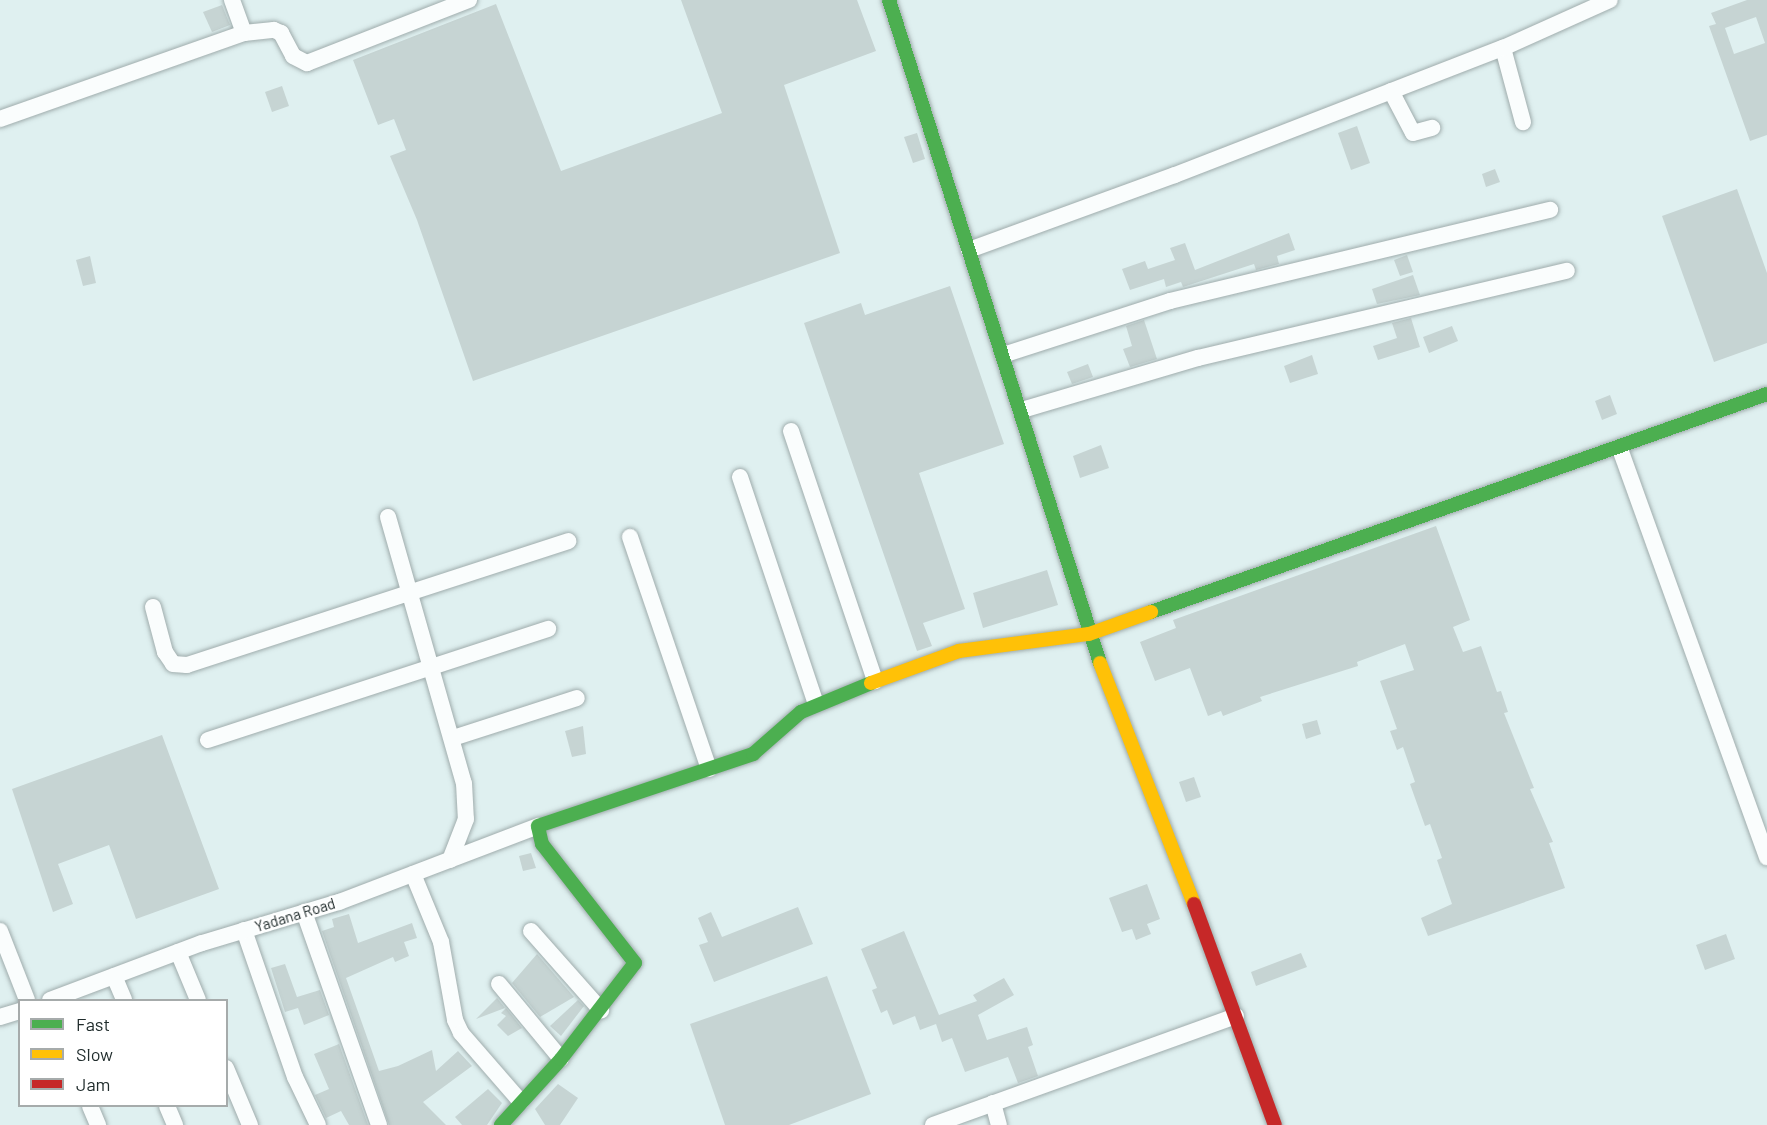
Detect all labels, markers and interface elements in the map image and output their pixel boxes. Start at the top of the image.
street label: Yadana Road [253,894,337,936]
legend [18,999,228,1107]
text: Fast [76,1013,110,1035]
text: Slow [76,1043,113,1065]
text: Jam [76,1073,110,1095]

